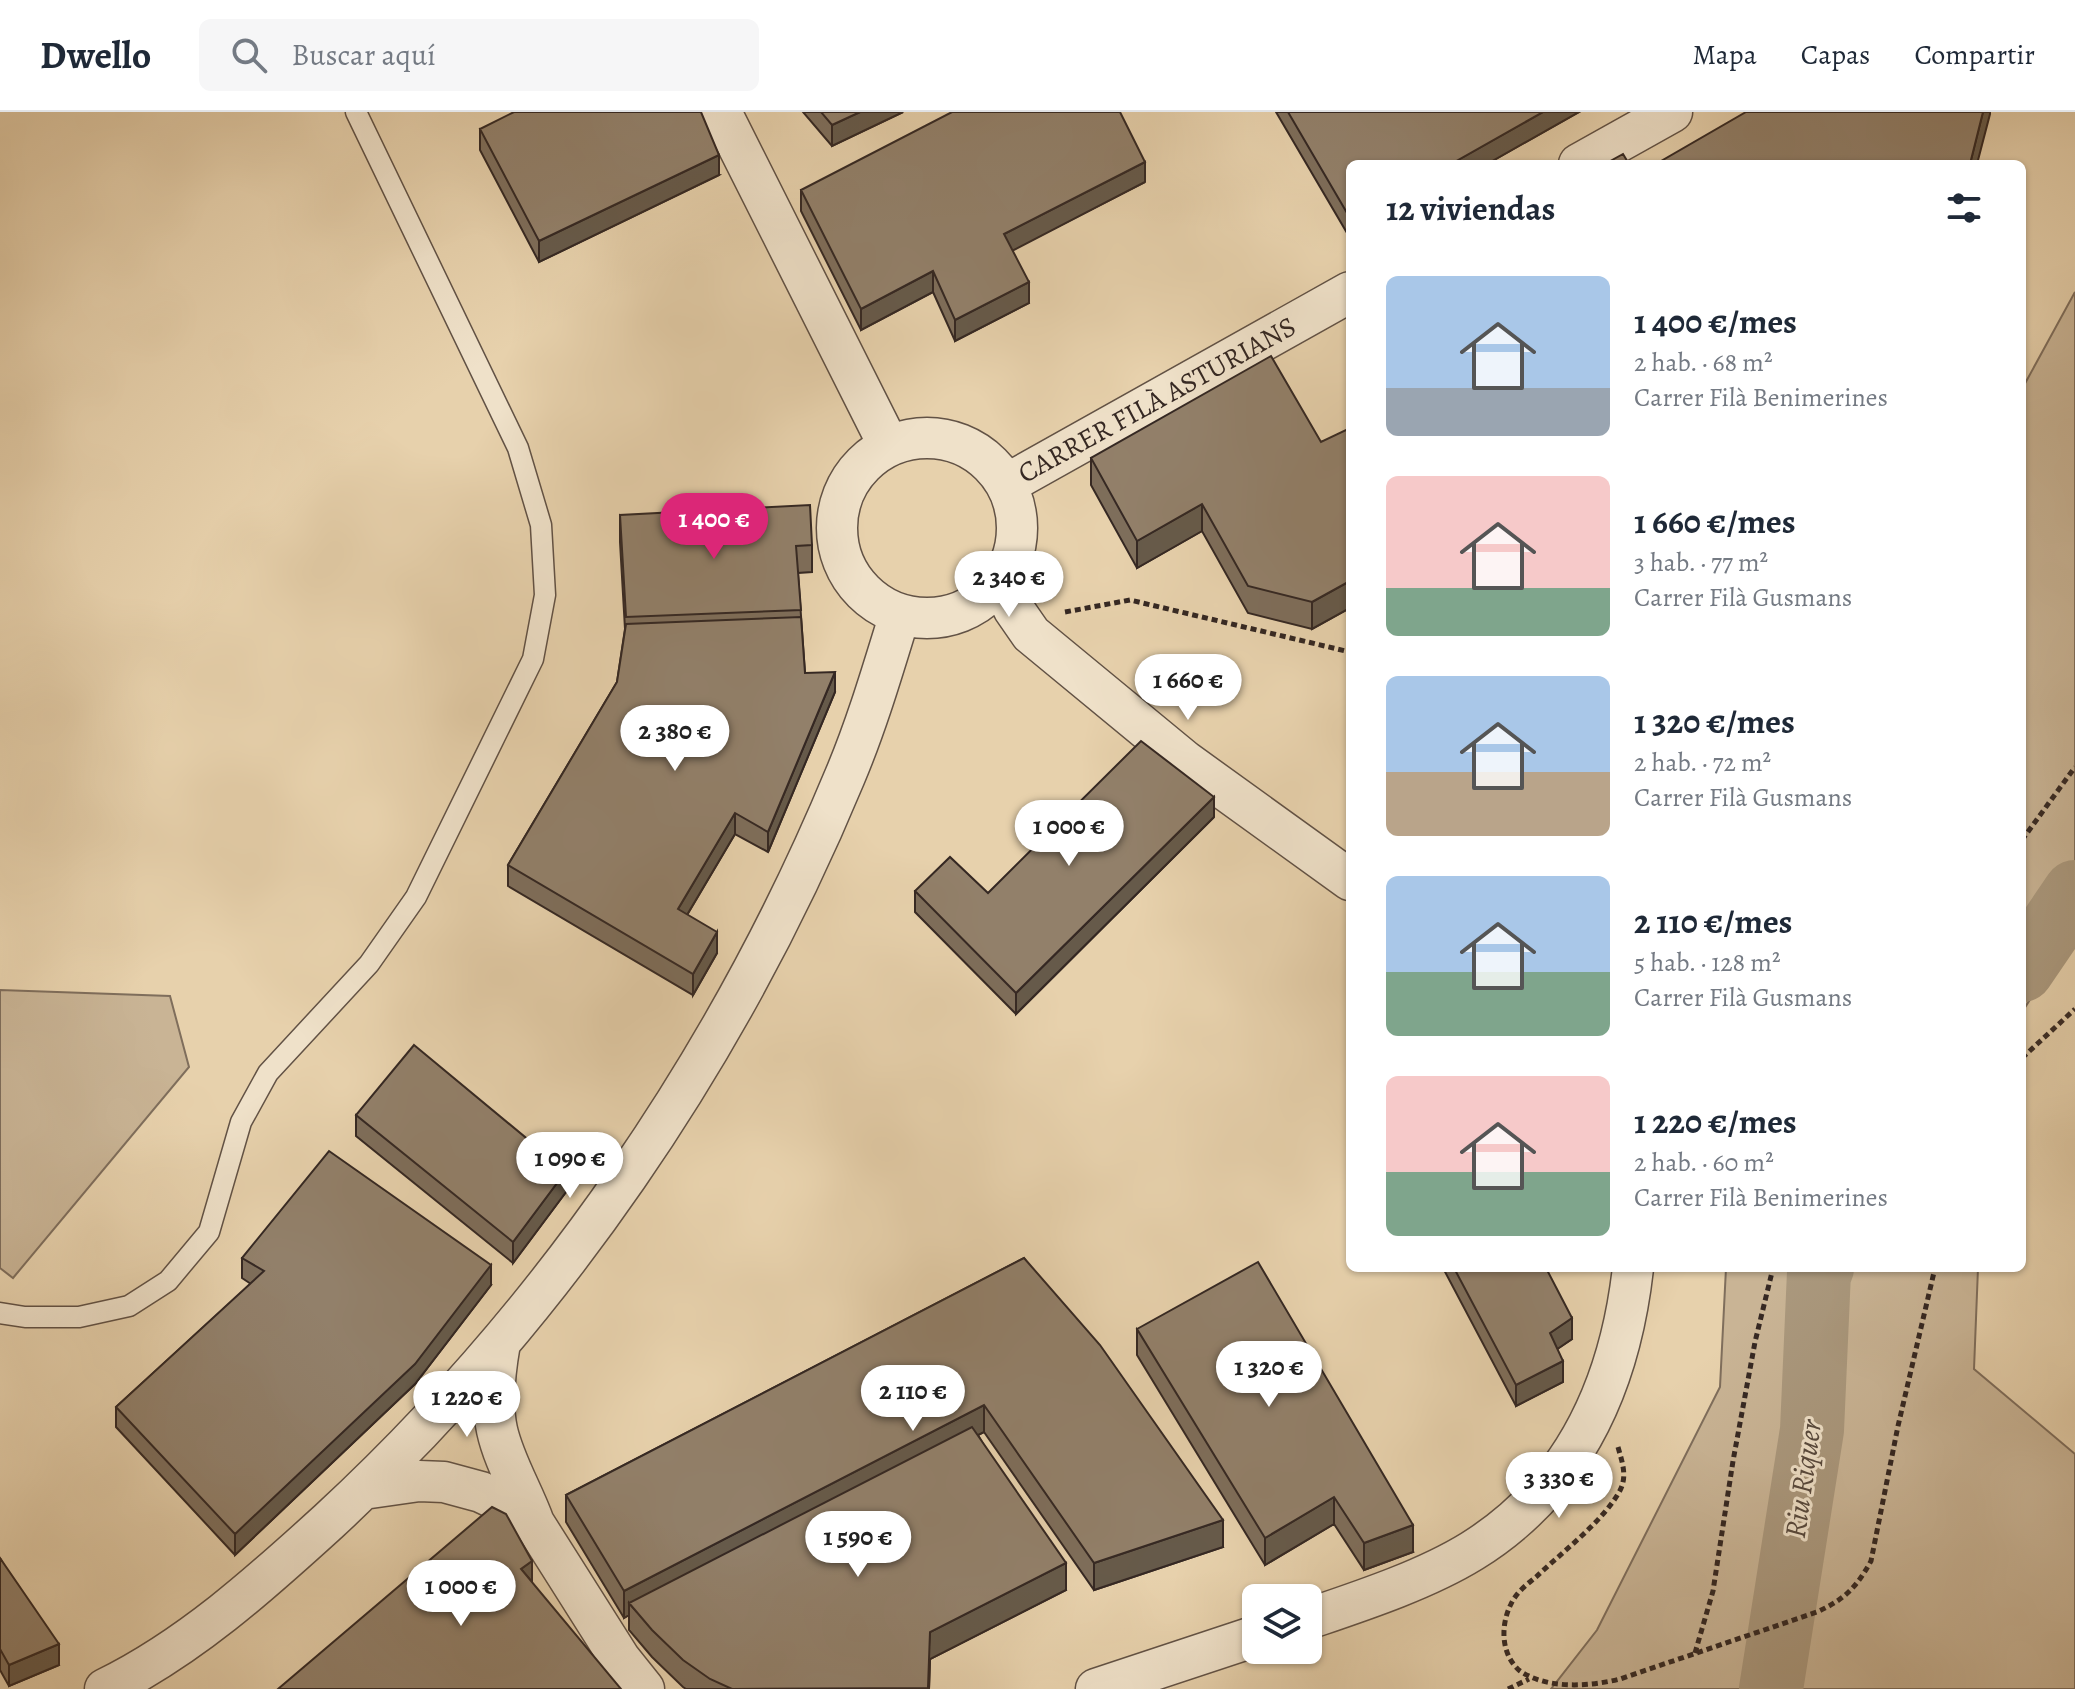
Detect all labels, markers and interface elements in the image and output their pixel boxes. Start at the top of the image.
search box [199,19,759,91]
text: Dwello [40,29,151,81]
icon: search [227,33,271,77]
text: Buscar aquí [291,35,436,75]
text: Mapa [1692,36,1757,74]
text: Capas [1801,36,1870,74]
text: Compartir [1914,36,2035,74]
text: 12 viviendas [1386,185,1555,232]
icon: filters [1942,186,1986,230]
text: 1 400 €/mes [1634,298,1797,345]
street label: CARRER FILÀ ASTURIANS [1011,308,1303,492]
icon: home [1450,308,1546,404]
text: 2 hab. · 68 m² [1634,345,1772,380]
text: Carrer Filà Benimerines [1634,380,1888,415]
pin: 1 400 € [640,493,788,561]
text: 1 660 €/mes [1634,498,1796,545]
text: 1 400 € [678,501,750,536]
icon: home [1450,508,1546,604]
text: 3 hab. · 77 m² [1634,545,1768,580]
pin: 2 340 € [935,551,1083,619]
text: 2 340 € [972,559,1046,594]
text: Carrer Filà Gusmans [1634,580,1852,615]
pin: 1 660 € [1114,654,1262,722]
text: 1 660 € [1153,662,1223,697]
text: 1 320 €/mes [1634,698,1795,745]
pin: 2 380 € [601,705,749,773]
icon: home [1450,708,1546,804]
text: 2 380 € [638,713,712,748]
text: 2 hab. · 72 m² [1634,745,1771,780]
text: Carrer Filà Gusmans [1634,780,1852,815]
pin: 1 000 € [995,800,1143,868]
text: 1 000 € [1033,808,1105,843]
text: 2 110 €/mes [1634,898,1792,945]
icon: home [1450,908,1546,1004]
text: 5 hab. · 128 m² [1634,945,1781,980]
text: Carrer Filà Gusmans [1634,980,1852,1015]
text: 1 220 €/mes [1634,1098,1797,1145]
icon: home [1450,1108,1546,1204]
pin: 1 090 € [496,1132,644,1200]
text: 1 090 € [534,1140,606,1175]
text: 2 hab. · 60 m² [1634,1145,1774,1180]
text: Carrer Filà Benimerines [1634,1180,1888,1215]
pin: 1 320 € [1195,1341,1343,1409]
text: 1 320 € [1234,1349,1304,1384]
pin: 2 110 € [839,1365,987,1433]
pin: 1 220 € [393,1371,541,1439]
text: 2 110 € [879,1373,947,1408]
text: 1 220 € [431,1379,503,1414]
water label: Riu Riquer [1775,1416,1831,1541]
pin: 3 330 € [1485,1452,1633,1520]
text: 3 330 € [1524,1460,1594,1495]
pin: 1 590 € [784,1511,932,1579]
text: 1 590 € [823,1519,893,1554]
pin: 1 000 € [387,1560,535,1628]
text: 1 000 € [425,1568,497,1603]
map controls [1242,1584,1322,1664]
button: layers [1242,1584,1322,1664]

